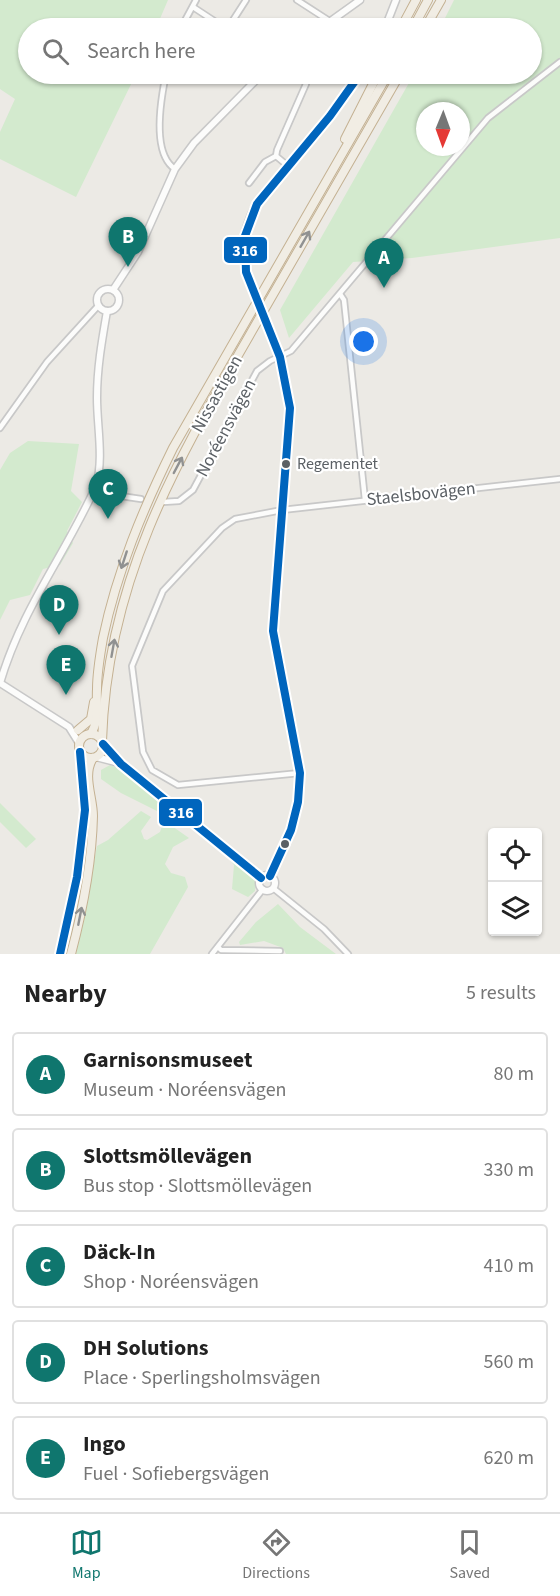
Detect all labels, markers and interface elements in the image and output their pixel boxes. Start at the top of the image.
search box [18,18,542,84]
icon: search [39,35,72,68]
text: Search here [87,35,195,67]
north arrow [416,102,470,156]
pin: B [108,218,148,267]
one-way arrow [299,231,311,248]
line badge: 316 [223,236,268,264]
pin: A [364,238,404,288]
text: 316 [232,240,258,262]
your location [349,327,378,356]
street label: Nissastigen [185,351,249,437]
street label: Noréensvägen [190,375,262,481]
place label: Regementet [297,453,378,475]
one-way arrow [172,457,184,474]
marker: Regementet [280,458,292,470]
pin: C [88,470,128,519]
street label: Staelsbovägen [365,476,477,512]
one-way arrow [118,550,129,569]
pin: D [40,586,78,635]
one-way arrow [108,638,119,658]
pin: E [46,646,86,695]
line badge: 316 [158,798,203,827]
text: 316 [168,802,194,824]
map controls [488,828,542,936]
button: locate [488,828,542,882]
unlabelled marker [279,838,291,850]
button: layers [488,882,542,936]
one-way arrow [75,907,86,926]
text: Nearby [24,975,107,1012]
text: 5 results [466,979,536,1007]
text: Garnisonsmuseet [83,1044,252,1076]
text: A [40,1060,51,1088]
text: 80 m [494,1060,534,1088]
text: Museum · Noréensvägen [83,1076,287,1104]
text: Slottsmöllevägen [83,1140,252,1172]
text: B [39,1156,52,1184]
text: 330 m [484,1156,534,1184]
text: Bus stop · Slottsmöllevägen [83,1172,312,1200]
text: Däck-In [83,1236,156,1268]
text: C [40,1252,51,1280]
text: 410 m [484,1252,534,1280]
text: Shop · Noréensvägen [83,1268,259,1296]
text: DH Solutions [83,1332,208,1364]
text: D [39,1348,52,1376]
text: 560 m [484,1348,534,1376]
text: Place · Sperlingsholmsvägen [83,1364,321,1392]
text: Ingo [83,1428,126,1460]
text: E [40,1444,51,1472]
text: 620 m [484,1444,534,1472]
text: Fuel · Sofiebergsvägen [83,1460,269,1488]
tab: Map [70,1526,103,1584]
tab: Directions [242,1526,310,1584]
tab: Saved [449,1526,490,1584]

